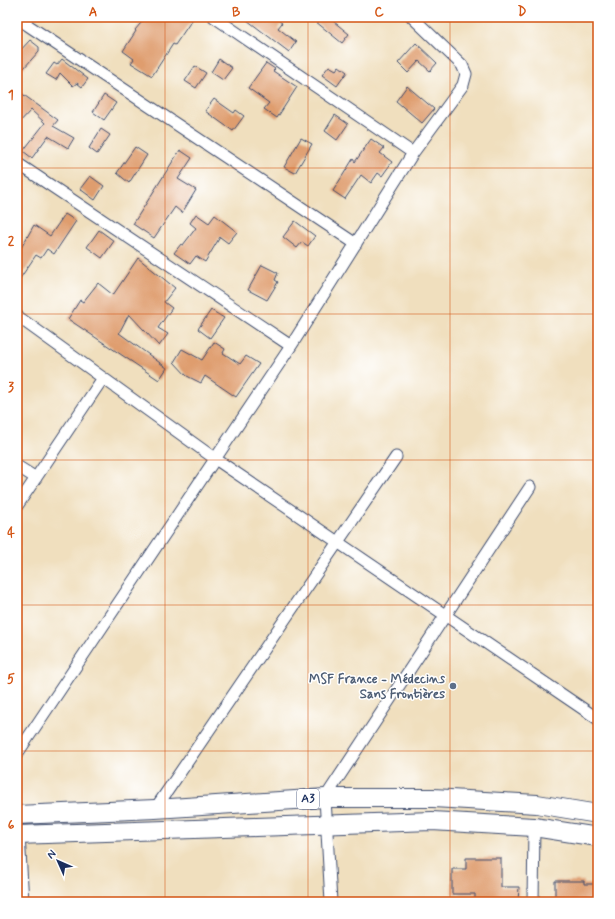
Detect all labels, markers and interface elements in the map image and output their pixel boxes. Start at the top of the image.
text: A [89,4,97,21]
text: B [232,4,241,21]
text: C [374,4,384,21]
text: D [518,4,527,21]
text: 1 [8,87,14,104]
text: 2 [8,233,15,250]
text: 3 [8,379,14,396]
text: 4 [7,525,15,542]
text: 5 [7,671,15,688]
place label: MSF France - Médecins Sans Frontières [309,671,445,703]
marker: MSF France - Médecins Sans Frontières [448,681,458,691]
road number: A3 [297,789,319,809]
text: 6 [8,817,15,834]
north arrow [38,841,78,881]
text: N [44,847,59,862]

